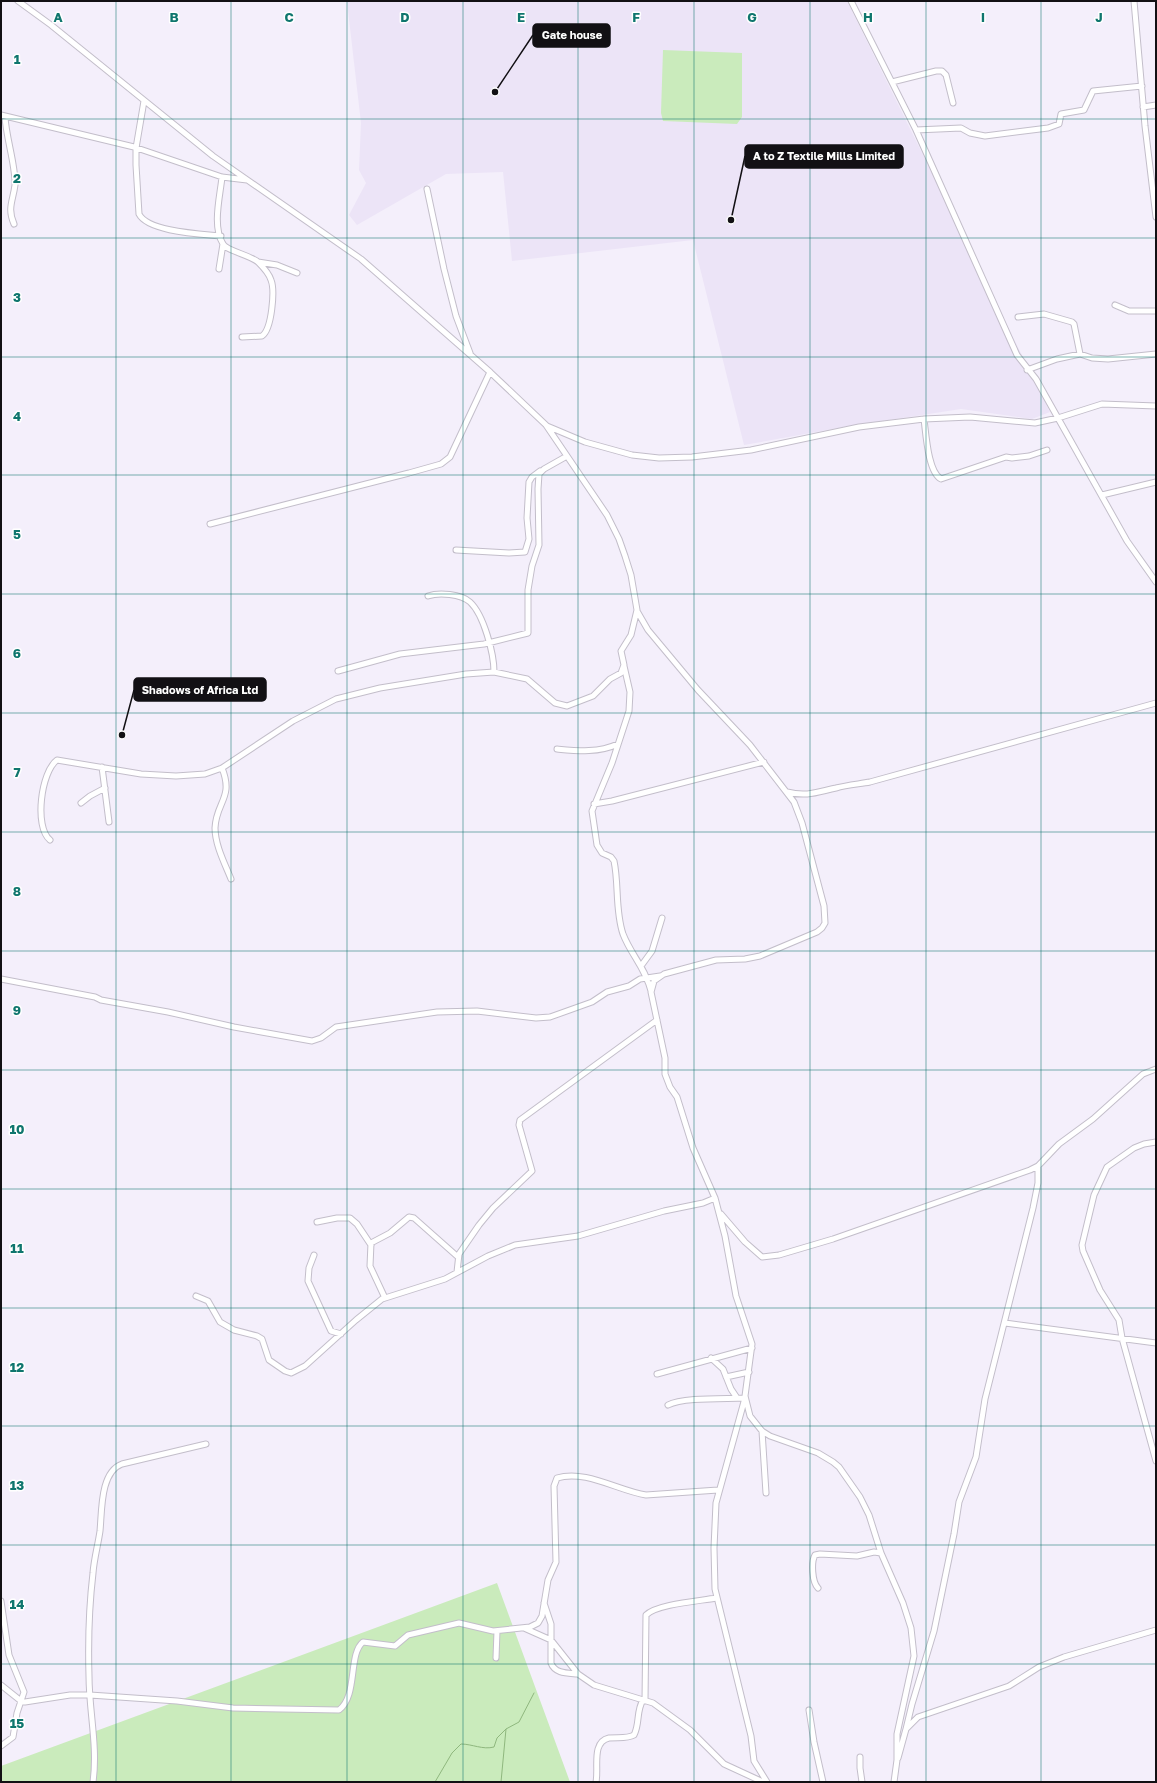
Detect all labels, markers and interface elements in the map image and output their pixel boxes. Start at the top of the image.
text: A [53,9,63,25]
text: B [169,9,179,25]
text: C [284,9,294,25]
text: D [400,9,410,25]
text: E [517,9,525,25]
text: F [632,9,640,25]
text: G [747,9,757,25]
text: H [863,9,873,25]
text: I [981,9,985,25]
text: J [1095,9,1103,25]
callout: Gate house [533,24,610,47]
text: Gate house [542,28,603,41]
text: 1 [14,51,21,67]
callout: A to Z Textile Mills Limited [745,145,903,168]
text: A to Z Textile Mills Limited [753,149,895,162]
text: 2 [13,170,21,186]
text: 3 [13,289,21,305]
text: 4 [13,408,21,424]
text: 5 [13,526,21,542]
text: 6 [13,645,21,661]
callout: Shadows of Africa Ltd [134,678,266,701]
text: Shadows of Africa Ltd [142,683,258,696]
text: 7 [13,764,21,780]
text: 8 [13,883,21,899]
text: 9 [13,1002,21,1018]
text: 10 [9,1121,25,1137]
text: 11 [10,1240,24,1256]
text: 12 [10,1359,24,1375]
text: 13 [10,1477,24,1493]
text: 14 [10,1596,24,1612]
text: 15 [10,1715,24,1731]

